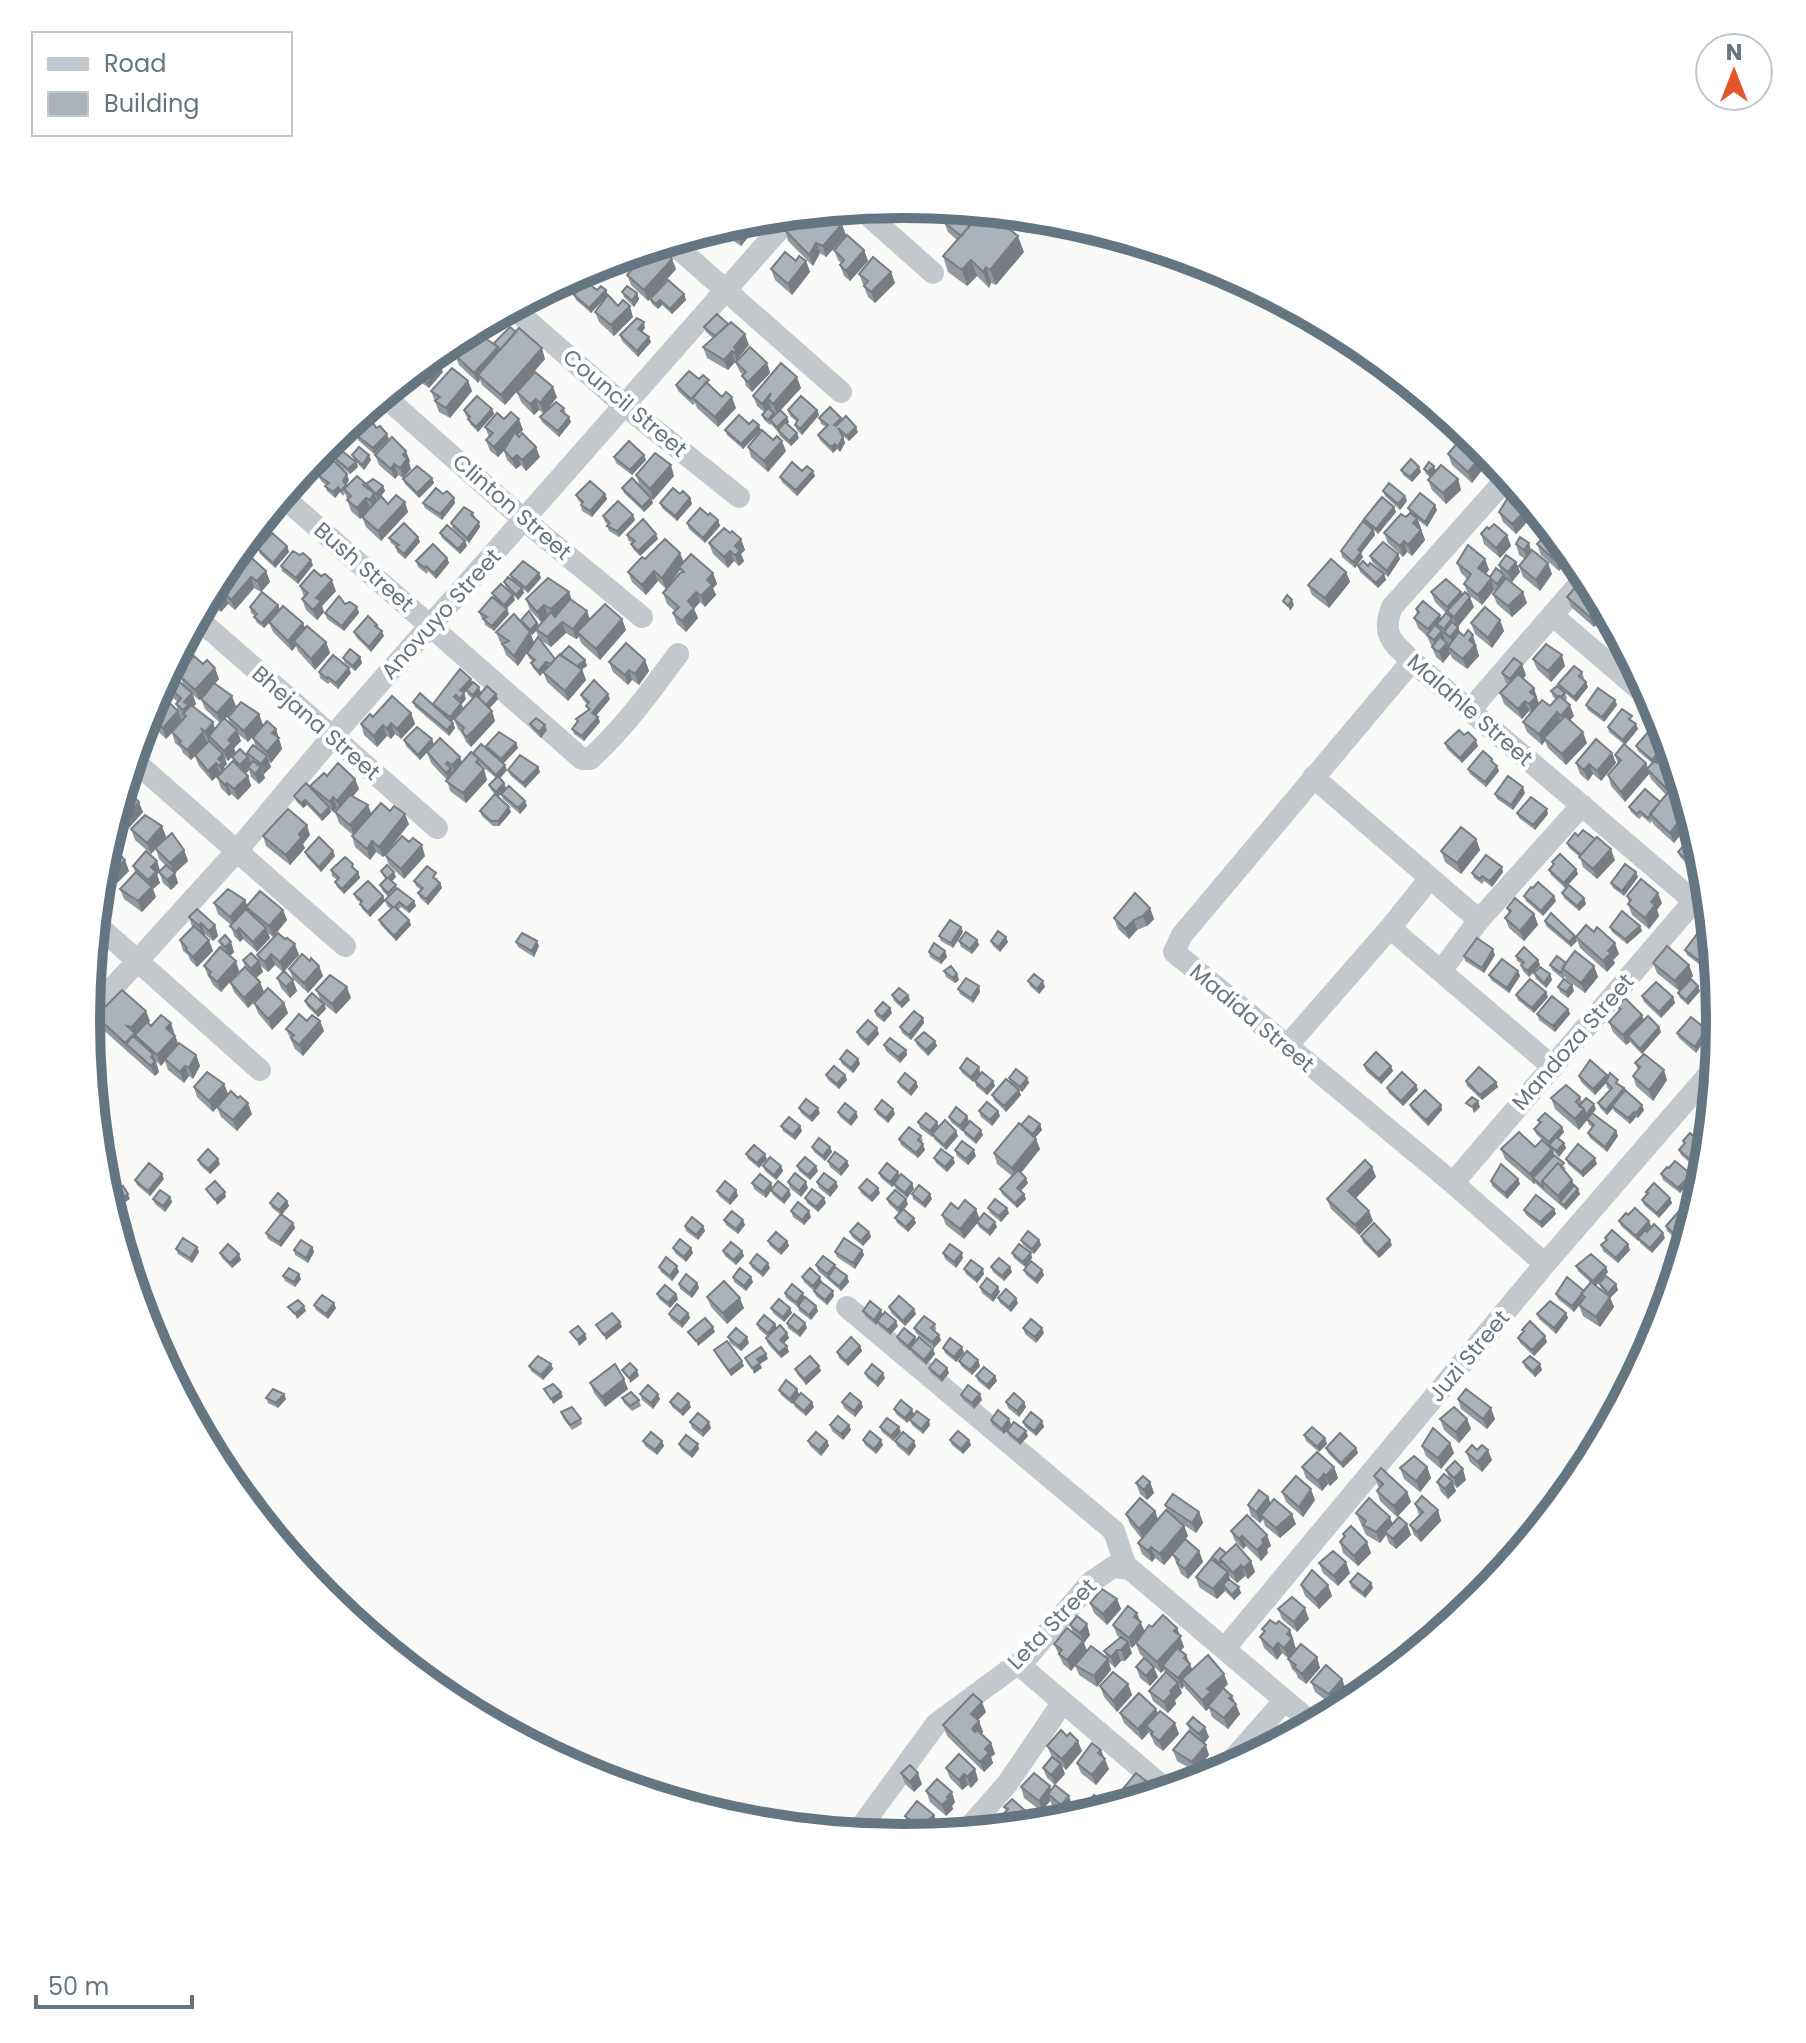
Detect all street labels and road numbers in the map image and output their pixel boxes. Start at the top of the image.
street label: Council Street [556,342,694,464]
street label: Clinton Street [446,447,578,567]
street label: Bush Street [307,515,421,619]
street label: Anovuyo Street [374,542,508,686]
street label: Malahle Street [1400,647,1540,773]
street label: Bhejana Street [245,659,387,787]
street label: Madida Street [1183,957,1321,1079]
street label: Mandoza Street [1505,967,1641,1117]
street label: Juzi Street [1421,1303,1517,1409]
street label: Leta Street [1000,1571,1104,1677]

